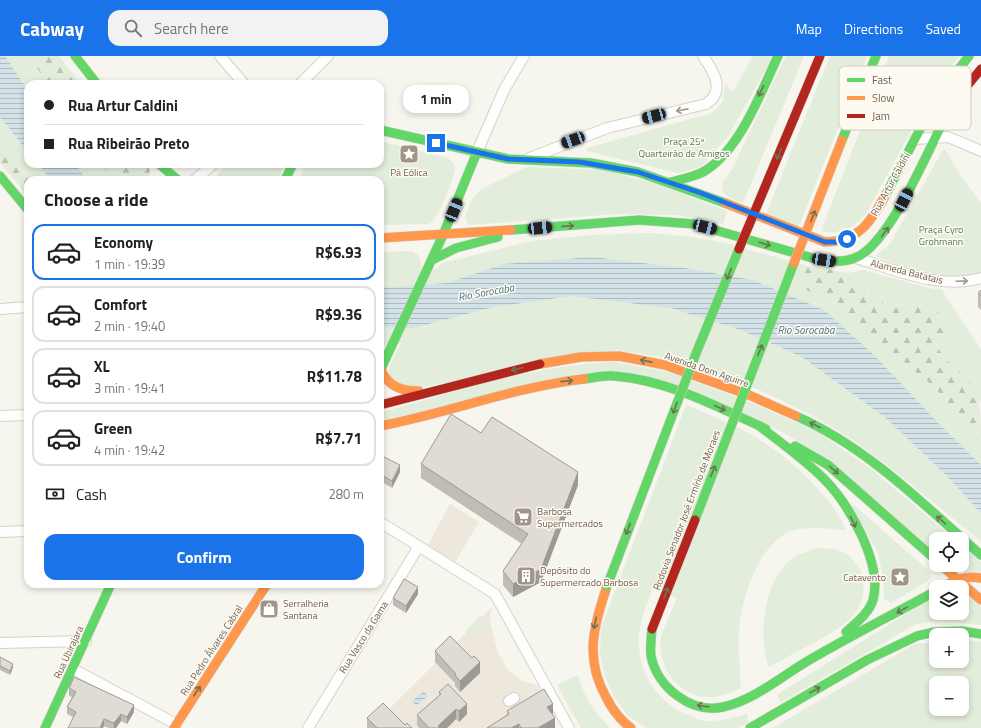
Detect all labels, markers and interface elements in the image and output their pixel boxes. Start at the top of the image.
search box [108,10,388,46]
text: Cabway [20,14,84,43]
icon: search [122,17,144,39]
text: Search here [154,17,229,40]
text: Map [796,18,822,39]
text: Directions [844,18,903,39]
text: Saved [925,18,961,39]
legend [839,66,971,130]
text: Fast [872,72,892,88]
callout: 1 min [403,85,469,113]
one-way arrow [757,85,764,97]
text: 1 min [420,89,452,109]
text: Slow [872,90,895,106]
text: Rua Artur Caldini [68,94,178,117]
one-way arrow [676,106,689,114]
car [641,107,667,125]
text: Jam [872,108,890,124]
car [560,130,586,150]
text: Rua Ribeirão Preto [68,132,189,155]
route end [427,134,445,152]
park label: Praça 25º Quarteirão de Amigos [638,134,730,161]
place icon: Pá Eólica [398,143,420,165]
one-way arrow [775,148,783,160]
street label: Rua Artur Caldini [867,150,914,219]
place label: Pá Eólica [390,165,428,180]
text: Choose a ride [44,186,148,213]
car [893,187,915,213]
car [444,197,464,223]
one-way arrow [809,211,817,223]
car [692,218,718,236]
car [527,221,553,235]
one-way arrow [561,222,574,229]
park label: Praça Cyro Grohmann [919,222,963,249]
one-way arrow [880,226,889,237]
route start [838,230,856,248]
text: Economy [94,231,153,254]
icon: car [46,234,82,270]
text: R$6.93 [315,241,362,264]
one-way arrow [758,241,771,248]
car [811,252,837,268]
text: 1 min · 19:39 [94,254,165,274]
street label: Alameda Batatais [869,255,945,288]
one-way arrow [725,268,732,280]
one-way arrow [955,278,968,285]
water label: Rio Sorocaba [457,279,516,305]
text: Comfort [94,293,147,316]
icon: car [46,296,82,332]
text: R$9.36 [315,303,362,326]
text: 2 min · 19:40 [94,316,165,336]
water label: Rio Sorocaba [778,322,835,338]
one-way arrow [757,345,765,357]
street label: Avenida Dom Aguirre [663,348,751,391]
text: XL [94,355,110,378]
one-way arrow [640,356,653,364]
icon: car [46,358,82,394]
text: R$11.78 [307,365,362,388]
one-way arrow [511,366,524,373]
one-way arrow [560,377,573,385]
text: 3 min · 19:41 [94,378,165,398]
one-way arrow [671,401,679,413]
one-way arrow [714,404,726,412]
text: Green [94,417,132,440]
icon: car [46,420,82,456]
one-way arrow [810,421,822,428]
text: R$7.71 [315,427,362,450]
street label: Rodovia Senador José Ermírio de Moraes [649,428,724,592]
text: 4 min · 19:42 [94,440,165,460]
one-way arrow [710,466,717,478]
one-way arrow [828,466,839,475]
icon: cash [44,483,66,505]
text: Cash [76,483,107,506]
text: 280 m [328,484,364,504]
place label: Barbosa Supermercados [537,504,603,531]
supermarket icon: Barbosa Supermercados [512,506,534,528]
one-way arrow [850,515,857,527]
one-way arrow [936,515,947,524]
one-way arrow [624,523,632,535]
map controls [929,532,969,716]
button: locate [929,532,969,572]
button: Confirm [44,534,364,580]
place label: Depósito do Supermercado Barbosa [540,563,638,590]
building icon: Depósito do Supermercado Barbosa [515,565,537,587]
place icon: Catavento [889,566,911,588]
place label: Catavento [843,570,886,585]
button: layers [929,580,969,620]
one-way arrow [662,587,670,599]
place label: Serralheria Santana [283,596,329,623]
shop icon: Serralheria Santana [258,598,280,620]
street label: Rua Vasco da Gama [335,598,392,676]
street label: Rua Pedro Álvares Cabral [176,602,246,699]
one-way arrow [896,606,908,614]
one-way arrow [591,616,599,629]
street label: Rua Ubirajara [50,623,87,681]
button: + [929,628,969,668]
button: − [929,676,969,716]
one-way arrow [193,686,201,697]
one-way arrow [809,686,821,694]
one-way arrow [697,702,710,710]

